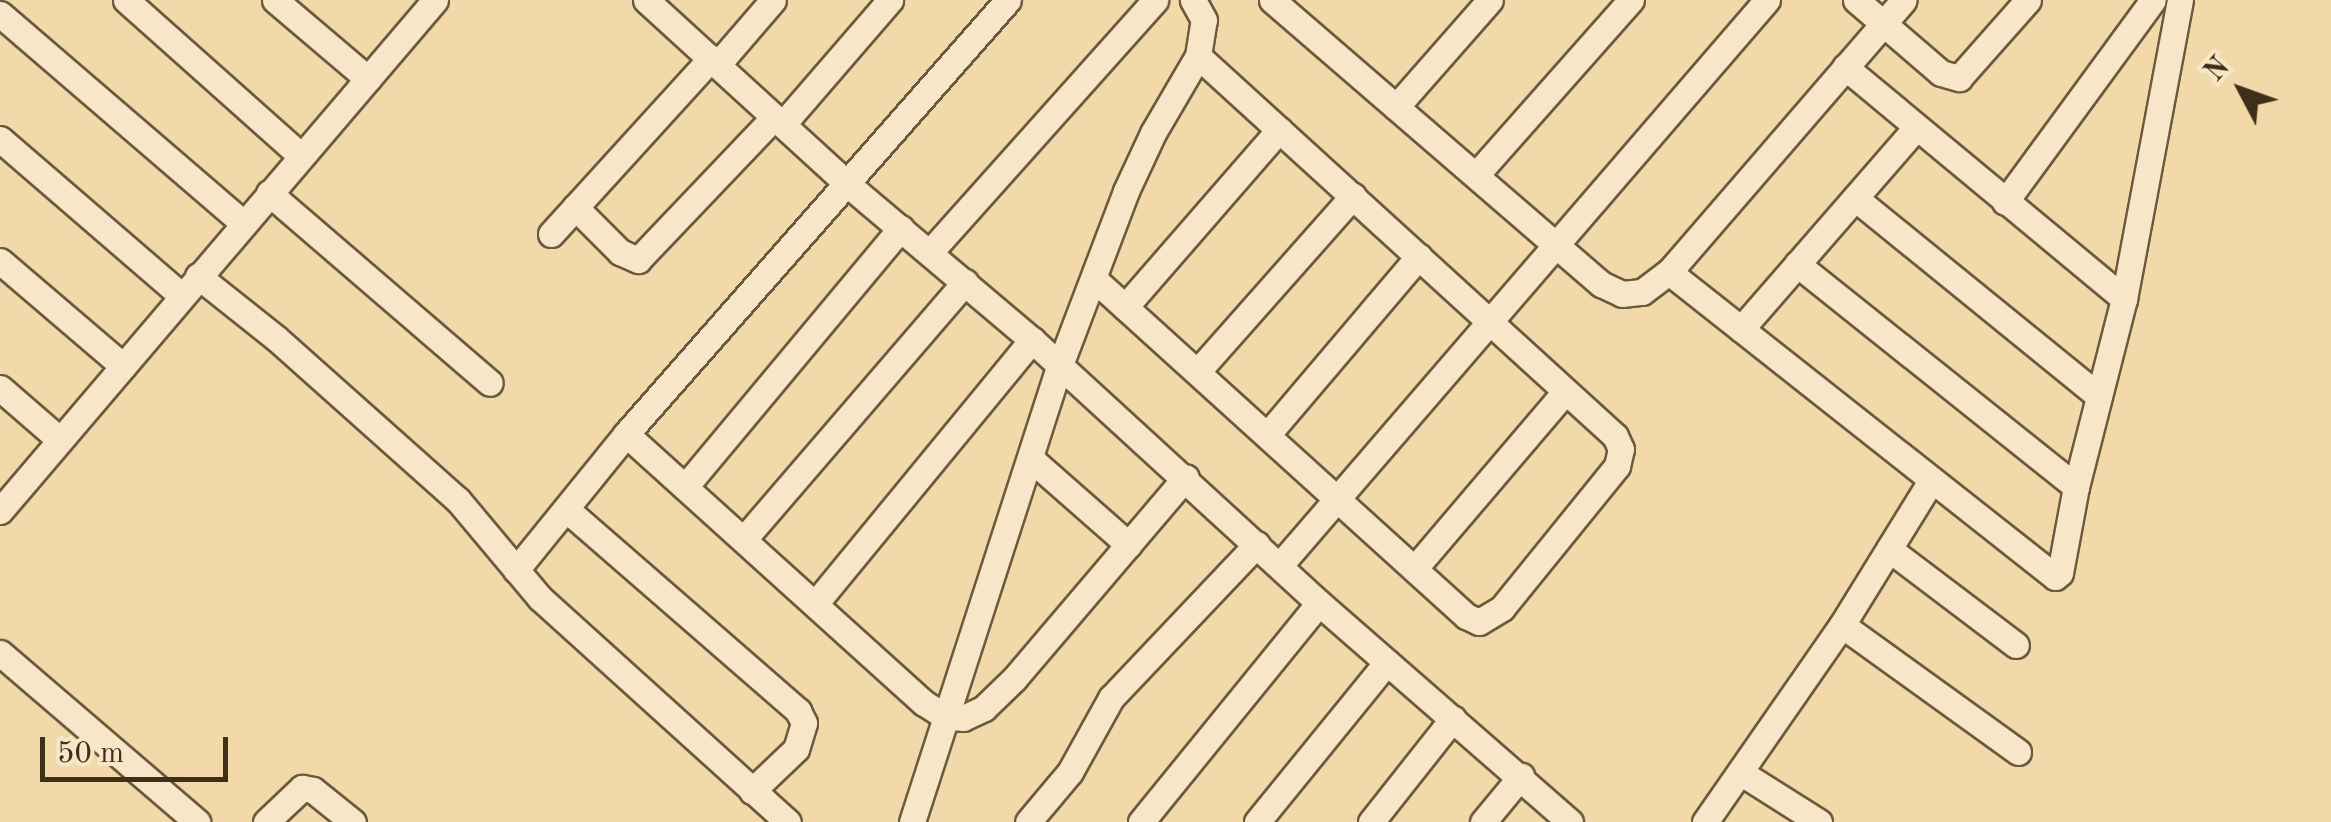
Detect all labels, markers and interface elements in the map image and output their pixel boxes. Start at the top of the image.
north arrow [2191,40,2291,140]
text: N [2201,53,2236,88]
scale bar [45,717,232,779]
text: 50 m [57,739,124,769]

